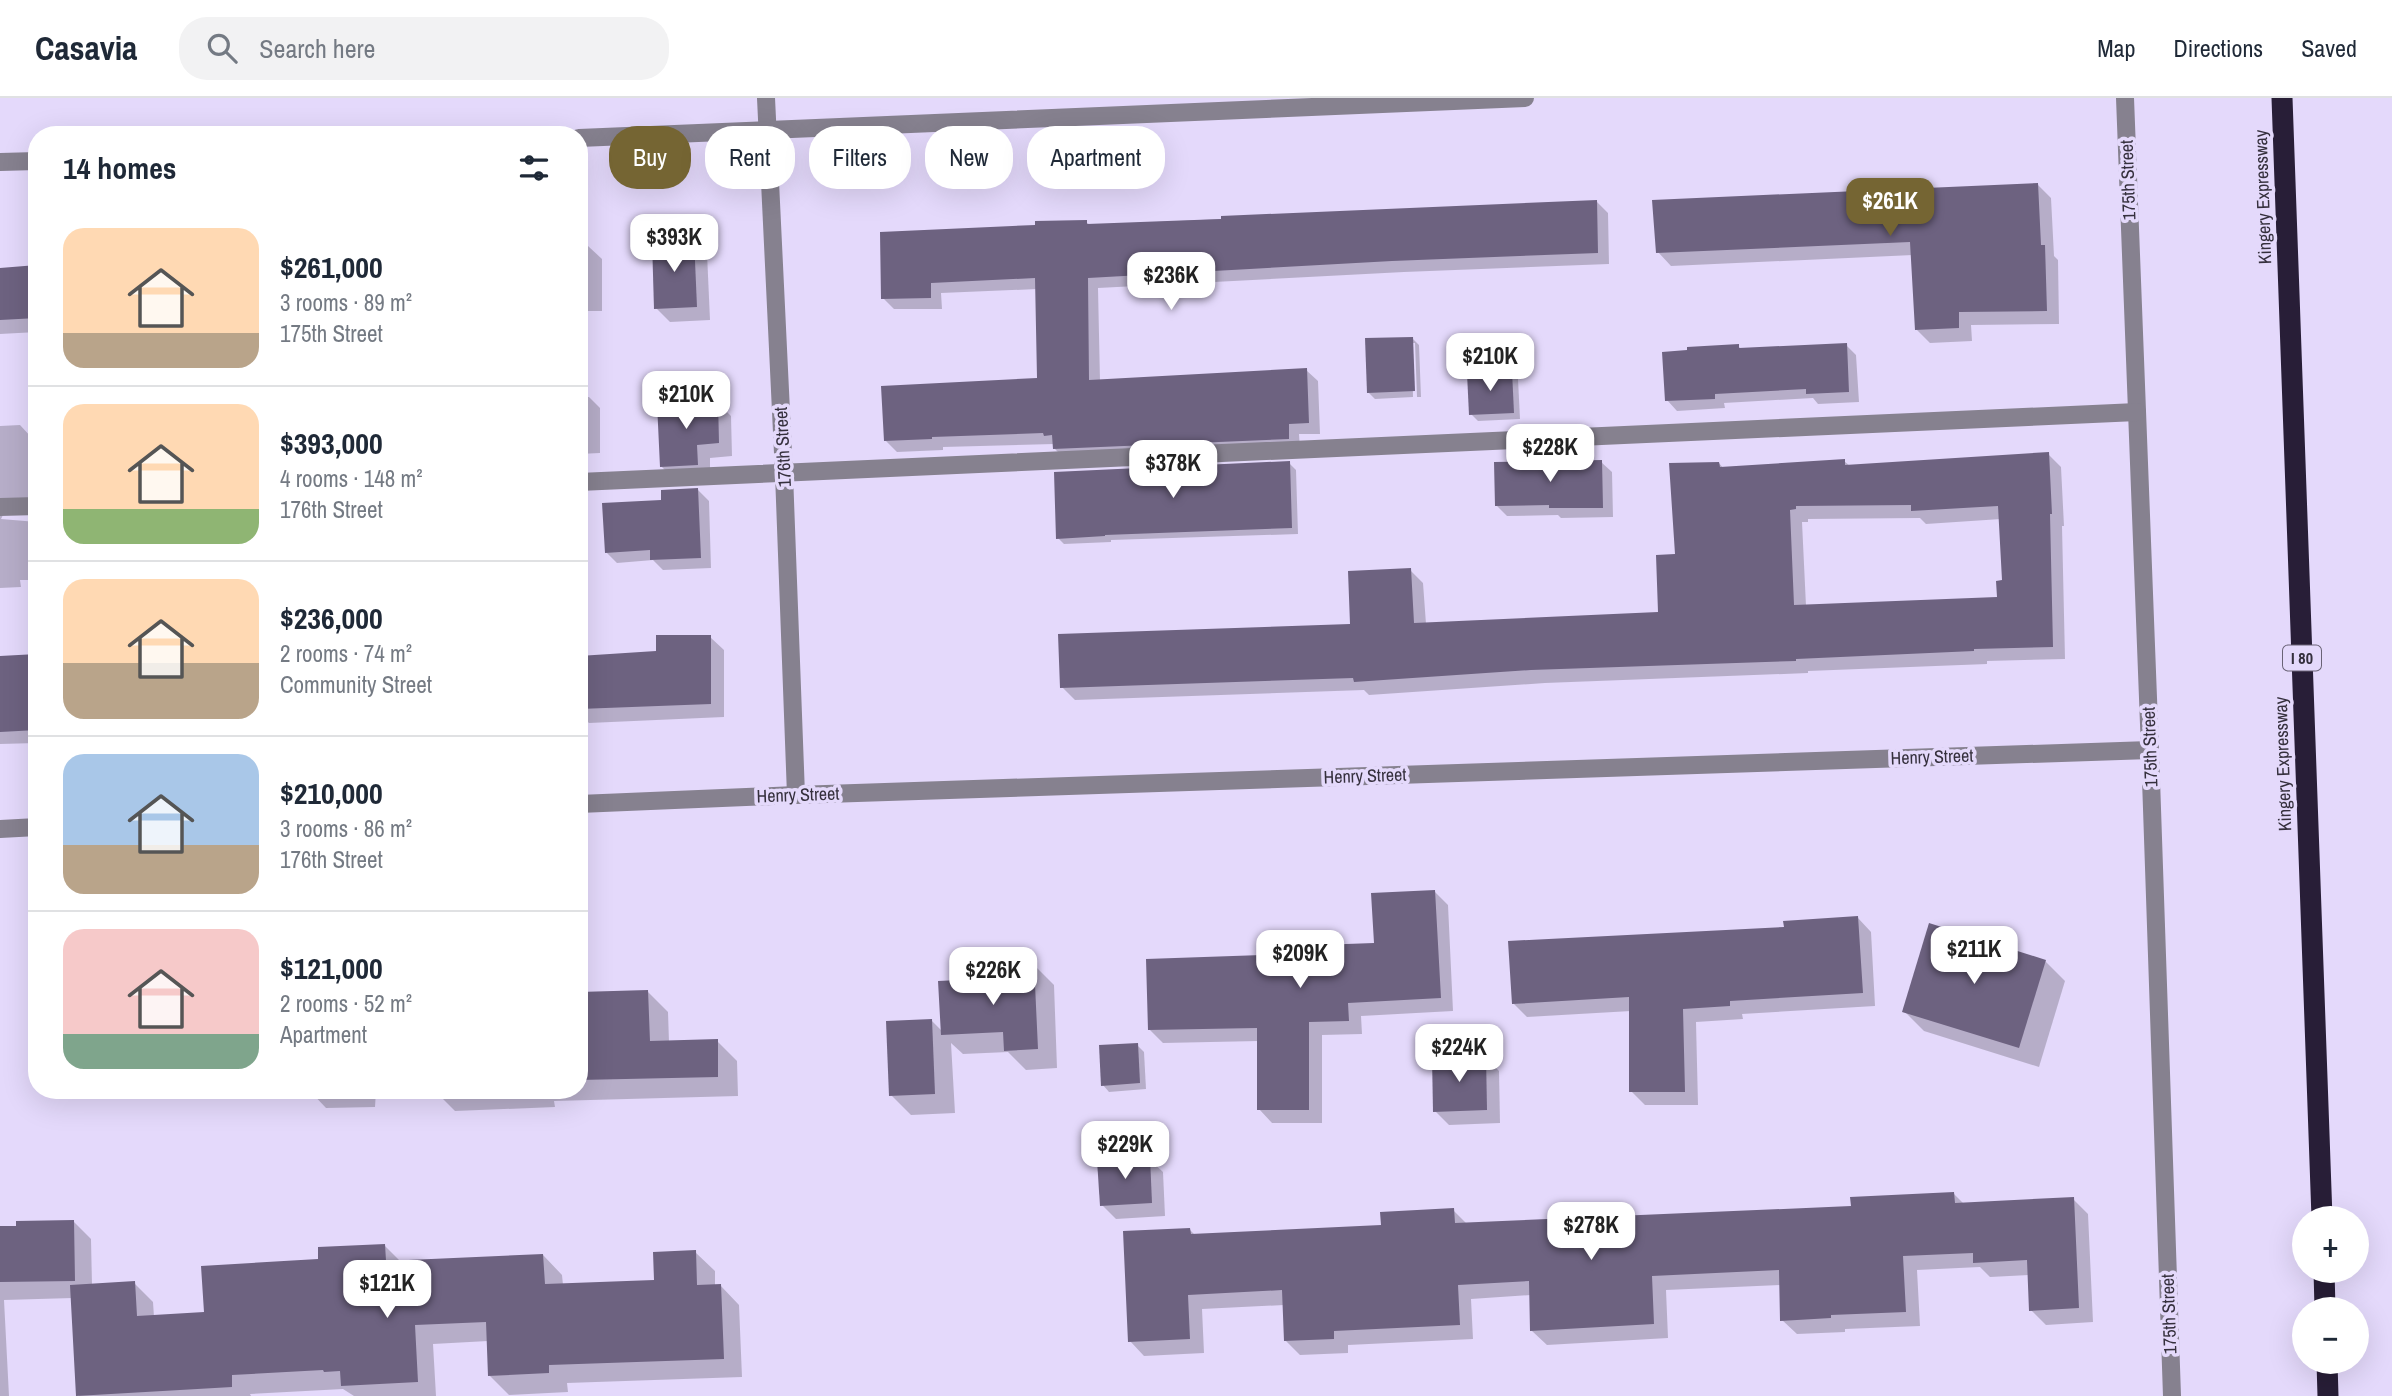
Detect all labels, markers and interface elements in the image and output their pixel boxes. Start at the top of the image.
search box [179,17,669,80]
text: Casavia [35,26,137,70]
icon: search [203,29,241,67]
text: Search here [259,31,375,66]
text: Map [2097,32,2135,64]
text: Directions [2173,32,2263,64]
text: Saved [2301,32,2357,64]
chip: Buy [609,126,691,189]
chip: Rent [705,126,795,189]
chip: Filters [809,126,911,189]
chip: New [925,126,1013,189]
chip: Apartment [1027,126,1165,189]
street label: Kingery Expressway [2248,129,2277,265]
street label: 175th Street [2114,139,2141,221]
text: 14 homes [63,148,177,188]
icon: filters [515,149,553,187]
pin: $261K [1841,178,1939,238]
text: $261K [1862,185,1918,216]
pin: $393K [625,214,723,274]
text: $393K [646,221,702,252]
text: $261,000 [280,247,383,287]
pin: $236K [1122,252,1220,312]
icon: home [119,256,203,340]
text: $236K [1143,259,1199,290]
text: 3 rooms · 89 m² [280,287,412,318]
text: 175th Street [280,318,383,349]
pin: $210K [1441,334,1539,393]
text: $210K [1462,340,1518,371]
pin: $210K [637,372,735,431]
text: $210K [658,378,714,409]
street label: 176th Street [768,406,797,488]
text: $393,000 [280,423,383,463]
pin: $228K [1501,424,1599,484]
text: $228K [1522,431,1578,462]
icon: home [119,432,203,516]
pin: $378K [1124,440,1222,500]
text: $378K [1145,447,1201,478]
text: 4 rooms · 148 m² [280,463,423,494]
text: 176th Street [280,494,383,525]
text: $236,000 [280,598,383,638]
icon: home [119,607,203,691]
text: 2 rooms · 74 m² [280,638,412,669]
road number: I 80 [2283,646,2321,670]
text: Community Street [280,669,432,700]
street label: Kingery Expressway [2268,696,2297,832]
street label: 175th Street [2136,706,2163,788]
street label: Henry Street [1890,743,1974,770]
street label: Henry Street [1323,762,1407,789]
text: $210,000 [280,773,383,813]
street label: Henry Street [756,781,840,808]
icon: home [119,782,203,866]
text: 3 rooms · 86 m² [280,813,412,844]
text: 176th Street [280,844,383,875]
pin: $211K [1925,926,2023,986]
pin: $209K [1251,930,1349,990]
text: $211K [1947,933,2001,964]
text: $209K [1272,937,1328,968]
text: $121,000 [280,948,383,988]
pin: $226K [944,948,1042,1007]
text: $226K [965,954,1021,985]
icon: home [119,957,203,1041]
text: 2 rooms · 52 m² [280,988,412,1019]
text: Apartment [280,1019,367,1050]
pin: $224K [1410,1024,1508,1084]
text: $224K [1431,1031,1487,1062]
pin: $229K [1076,1122,1174,1181]
text: $229K [1097,1128,1153,1159]
pin: $278K [1542,1202,1640,1262]
map controls [2292,1206,2369,1374]
button: + [2292,1206,2369,1283]
text: $278K [1563,1209,1619,1240]
pin: $121K [338,1260,436,1320]
text: $121K [359,1267,415,1298]
street label: 175th Street [2155,1273,2182,1355]
button: − [2292,1297,2369,1374]

